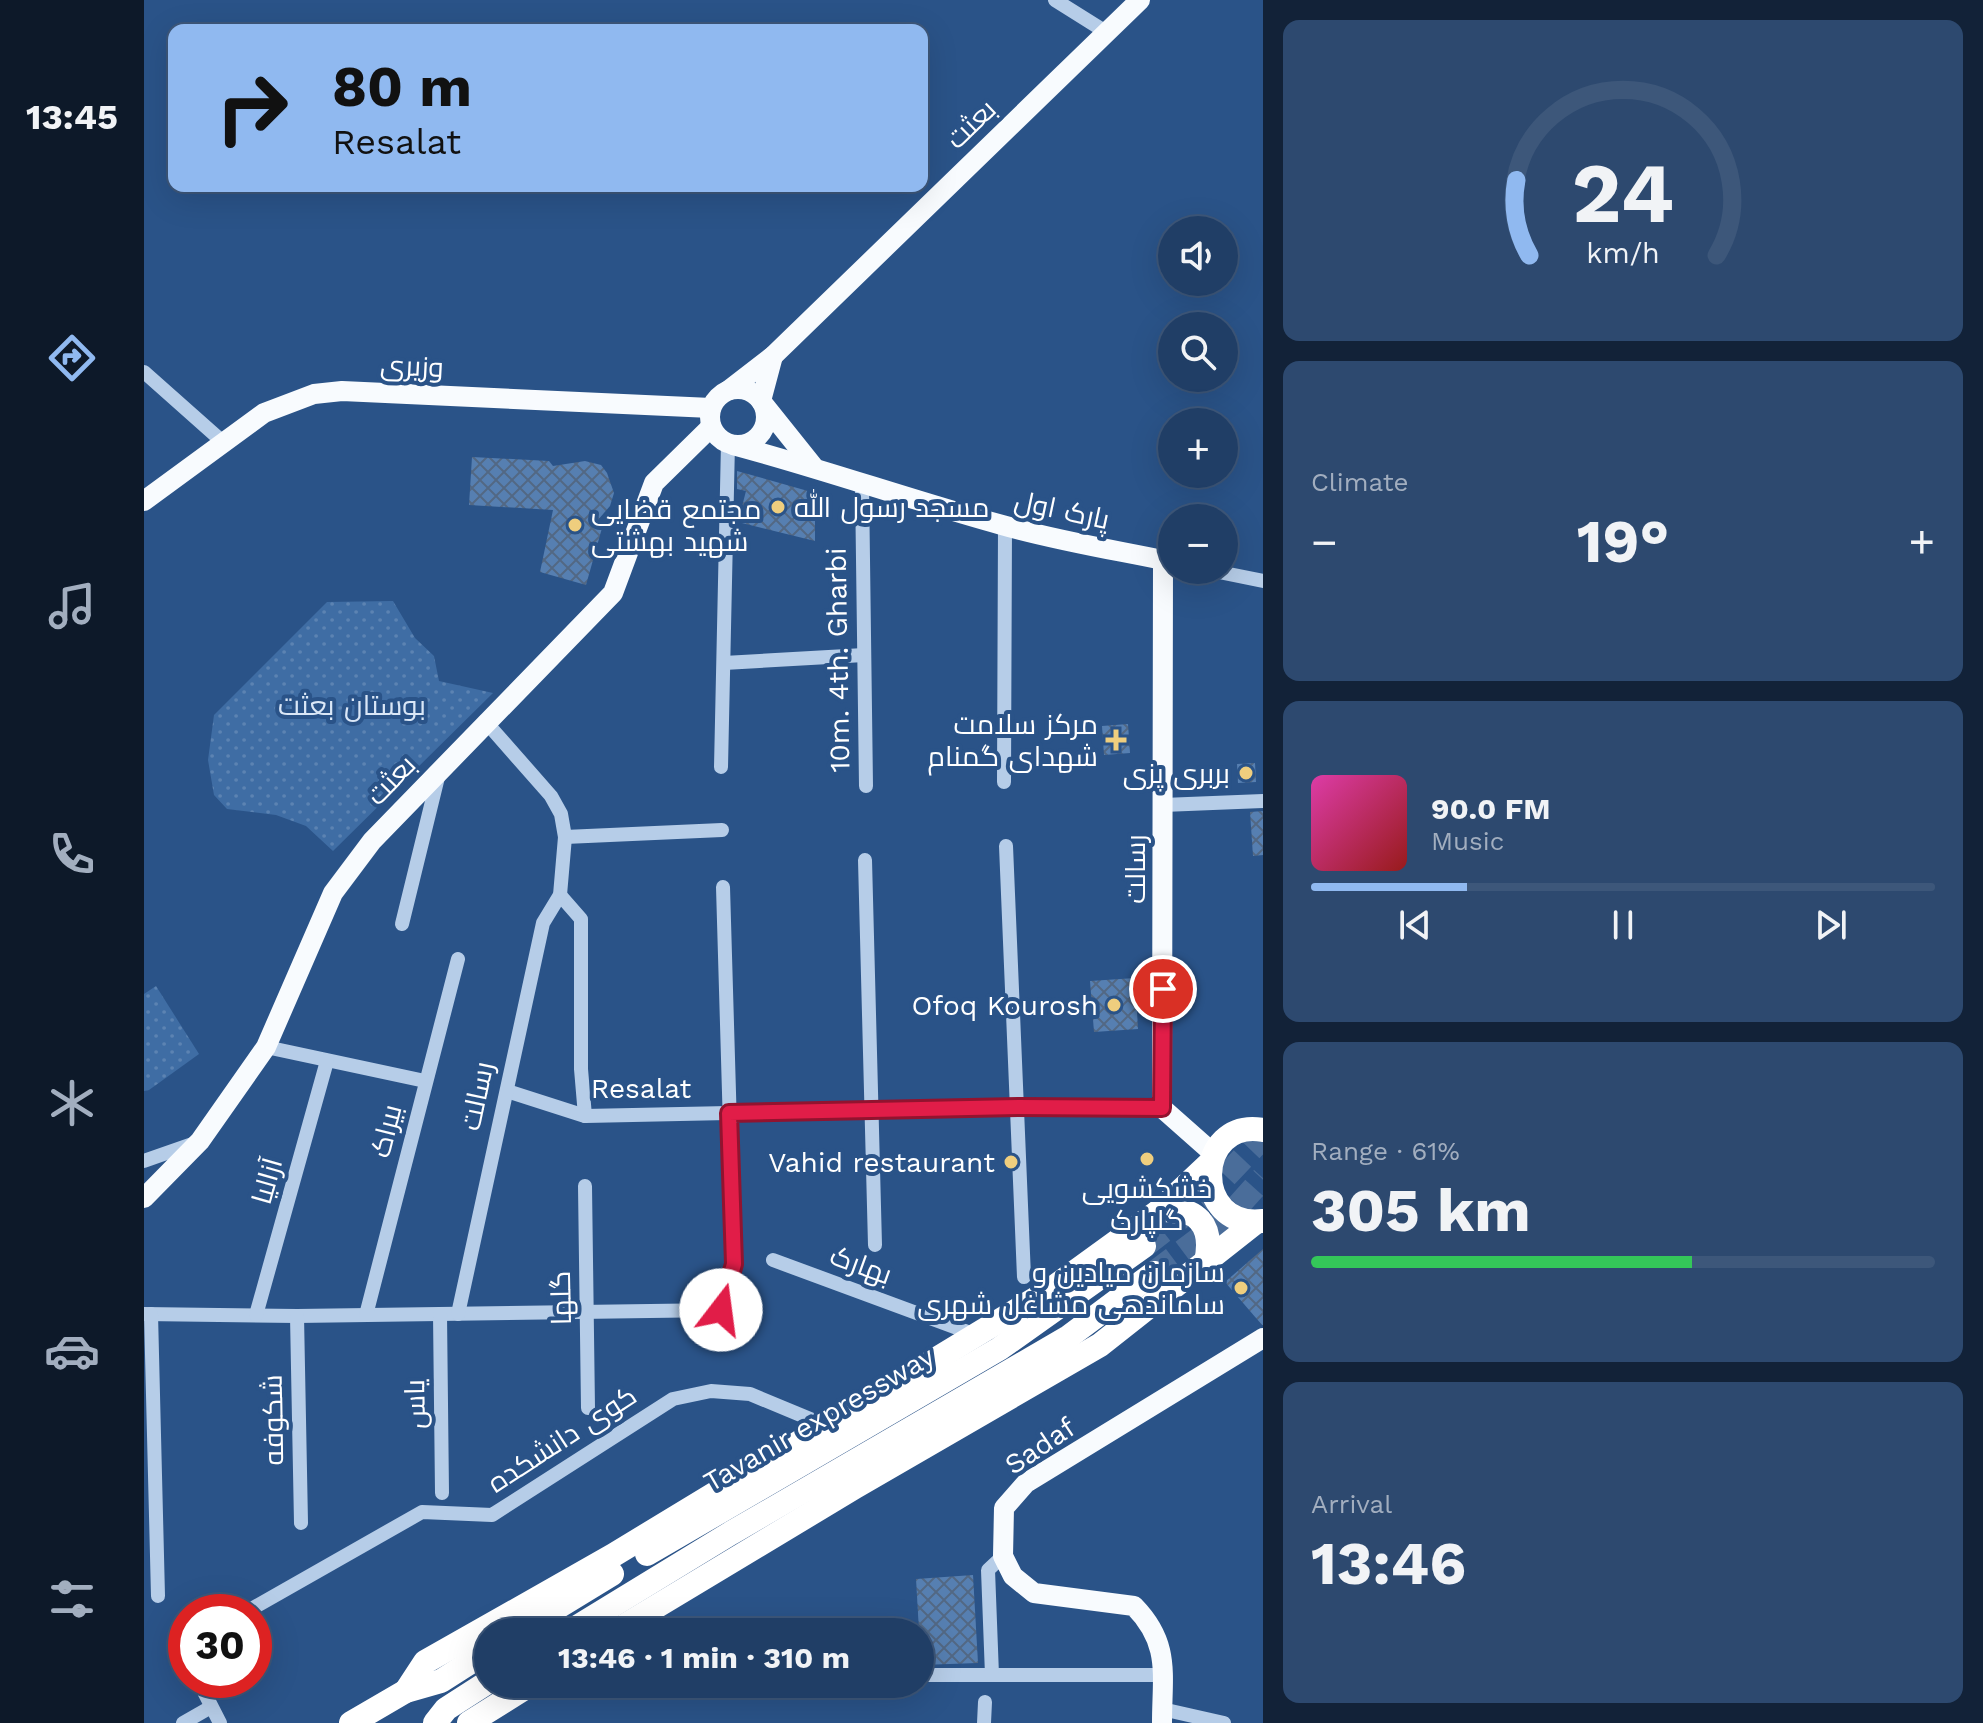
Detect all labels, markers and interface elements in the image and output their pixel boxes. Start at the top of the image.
text: 80 m [332,54,472,120]
icon: right [200,56,304,160]
street label: بعثت [939,93,1003,155]
text: 13:45 [26,96,118,138]
text: Resalat [332,121,461,163]
text: 24 [1572,145,1674,242]
map controls [1158,216,1238,584]
button: sound [1158,216,1238,296]
text: km/h [1586,236,1660,270]
button: search [1158,312,1238,392]
icon: directions [44,330,100,386]
street label: وزیری [379,348,445,384]
button: + [1158,408,1238,488]
text: Climate [1311,467,1409,497]
street label: پارک اول [1011,484,1113,538]
place label: مسجد رسول الله [794,489,989,524]
place label: مجتمع قضایی شهید بهشتی [591,493,762,558]
marker: مسجد رسول الله [769,498,787,516]
button: − [1158,504,1238,584]
text: 19° [1577,506,1669,577]
marker: مجتمع قضایی شهید بهشتی [566,516,584,534]
text: − [1311,516,1338,568]
text: + [1908,516,1935,568]
street label: 10m. 4th. Gharbi [820,547,856,773]
icon: music [44,578,100,634]
park label: بوستان بعثت [278,689,426,722]
place label: مرکز سلامت شهدای گمنام [927,708,1098,776]
marker: مرکز سلامت شهدای گمنام [1105,729,1127,751]
street label: بعثت [360,748,422,812]
place label: بربری پزی [1123,757,1230,792]
marker: بربری پزی [1237,764,1255,782]
text: 90.0 FM [1431,791,1550,826]
icon: phone [44,826,100,882]
text: Music [1431,826,1504,856]
street label: رسالت [1119,834,1152,904]
icon: previous [1393,903,1437,947]
icon: pause [1601,903,1645,947]
icon: next [1809,903,1853,947]
pin [1129,955,1197,1023]
icon: arrive [1141,967,1185,1011]
place label: Ofoq Kourosh [911,989,1098,1022]
marker: Ofoq Kourosh [1105,996,1123,1014]
street label: رسالت [454,1059,500,1133]
street label: Resalat [591,1072,692,1105]
icon: climate [44,1075,100,1131]
street label: بیراک [364,1101,408,1161]
text: Range · 61% [1311,1136,1460,1166]
place label: Vahid restaurant [768,1146,995,1179]
marker: خشکشویی گلپارک [1138,1150,1156,1168]
marker: Vahid restaurant [1002,1153,1020,1171]
street label: آزالیا [245,1154,289,1208]
place label: خشکشویی گلپارک [1082,1172,1212,1238]
text: 305 km [1311,1175,1531,1246]
street label: بهارک [825,1239,897,1291]
place label: سازمان میادین و ساماندهی مشاغل شهری [917,1256,1225,1321]
position arrow [679,1268,763,1352]
street label: گلها [544,1271,578,1325]
marker: سازمان میادین و ساماندهی مشاغل شهری [1232,1279,1250,1297]
icon: car [44,1323,100,1379]
street label: Tavanir expressway [698,1339,941,1499]
street label: شکوفه [256,1374,290,1466]
street label: یاس [398,1378,432,1429]
street label: کوی دانشکده [481,1379,643,1499]
street label: Sadaf [999,1411,1081,1481]
text: Arrival [1311,1489,1392,1519]
text: 13:46 [1311,1528,1466,1599]
icon: filters [44,1571,100,1627]
speed limit sign: 30 [168,1594,272,1698]
text: 13:46 · 1 min · 310 m [558,1640,850,1675]

